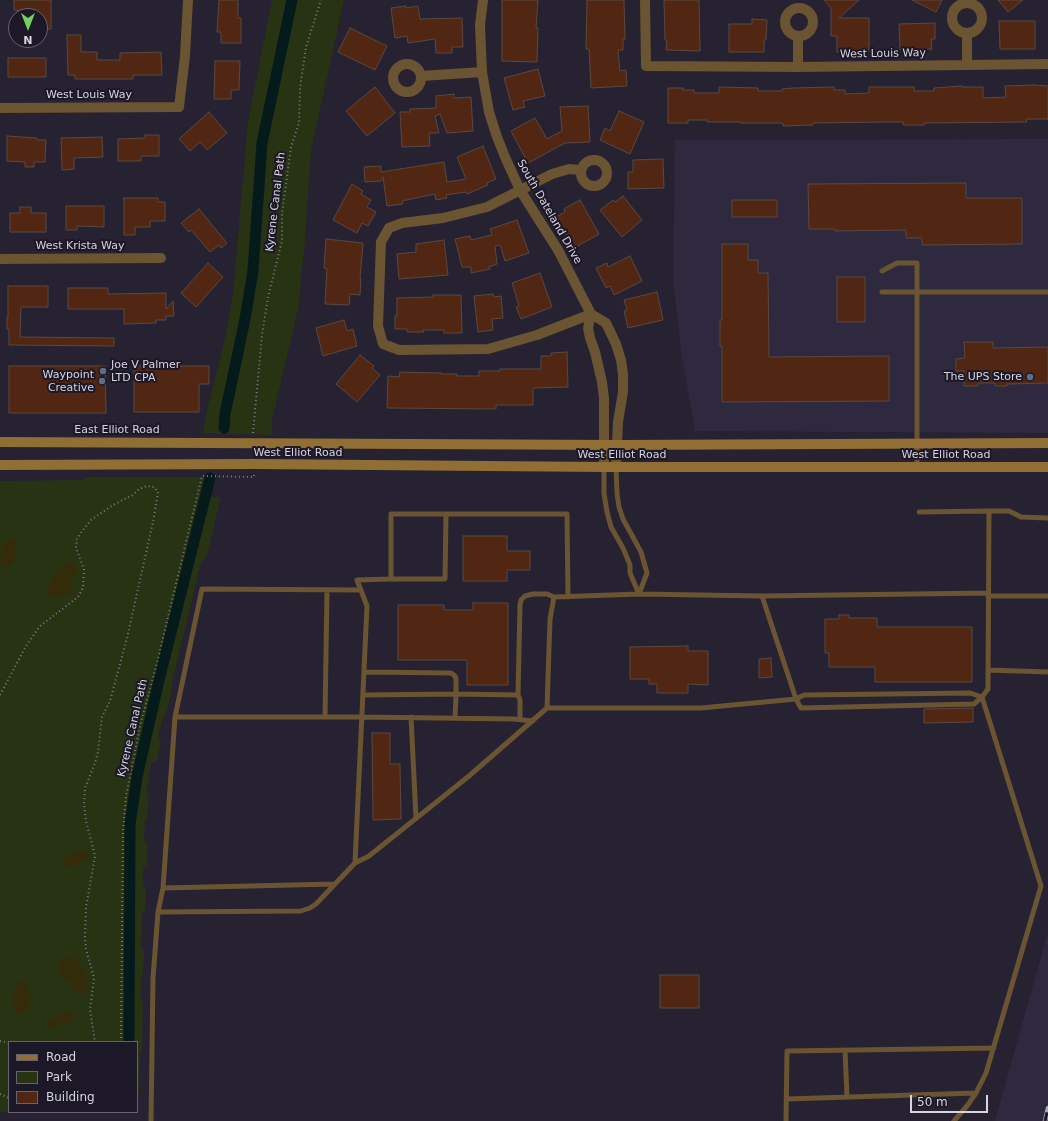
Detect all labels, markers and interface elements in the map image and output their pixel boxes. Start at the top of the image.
north arrow [8,8,48,48]
text: N [23,33,33,46]
street label: West Louis Way [840,47,926,61]
street label: West Louis Way [46,88,132,102]
street label: Kyrene Canal Path [263,152,289,252]
street label: South Dateland Drive [514,157,584,267]
street label: West Krista Way [35,239,125,253]
place label: Joe V Palmer LTD CPA [111,358,180,384]
marker: Joe V Palmer LTD CPA [98,366,108,376]
place label: Waypoint Creative [43,368,94,394]
place label: The UPS Store [944,370,1022,384]
marker: The UPS Store [1025,372,1035,382]
marker: Waypoint Creative [97,376,107,386]
street label: East Elliot Road [74,423,160,437]
street label: West Elliot Road [254,446,342,460]
street label: West Elliot Road [578,448,666,462]
street label: West Elliot Road [902,448,990,462]
street label: Kyrene Canal Path [115,678,151,778]
legend [8,1041,138,1113]
text: Road [46,1050,76,1064]
text: Park [46,1070,72,1084]
scale bar [912,1087,990,1113]
text: Building [46,1090,95,1104]
text: 50 m [917,1095,948,1109]

